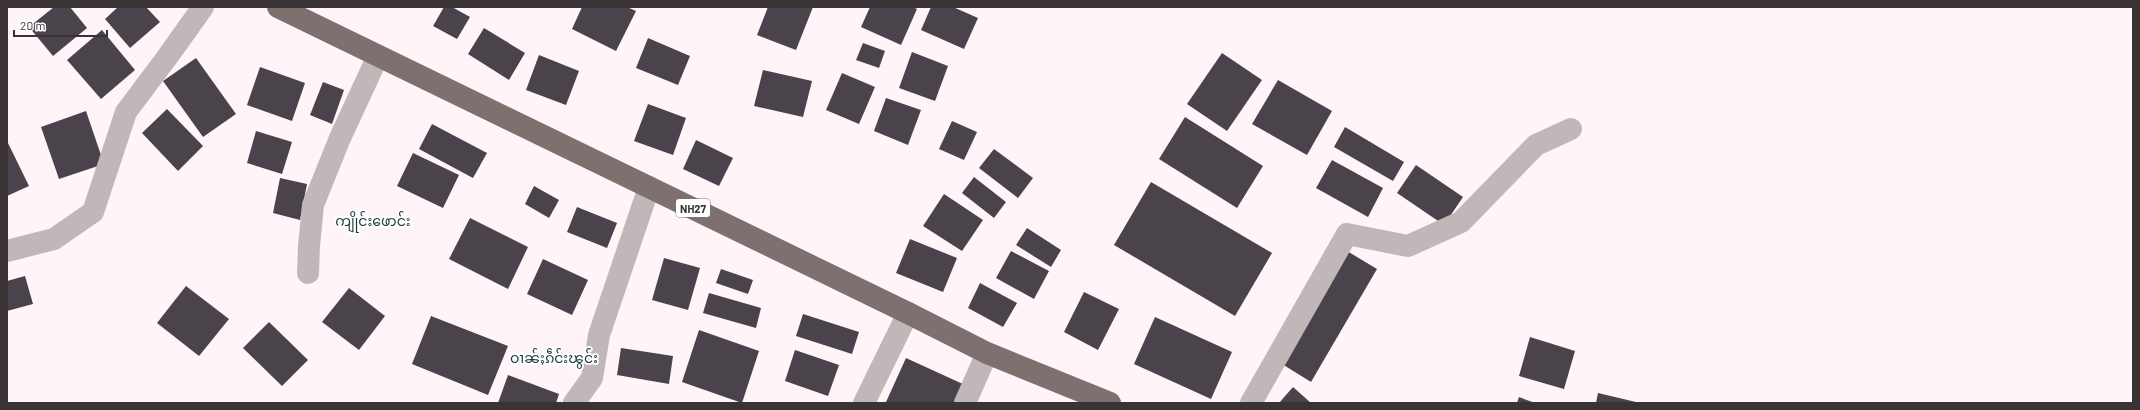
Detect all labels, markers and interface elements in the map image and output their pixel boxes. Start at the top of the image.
scale bar [14,12,107,38]
text: 20 m [20,18,46,32]
road number: NH27 [676,199,710,217]
district label: ကျိုင်းဖောင်း [335,211,411,233]
district label: ဝၢၼ်ႈၵဵင်းၽွင်း [510,348,598,369]

